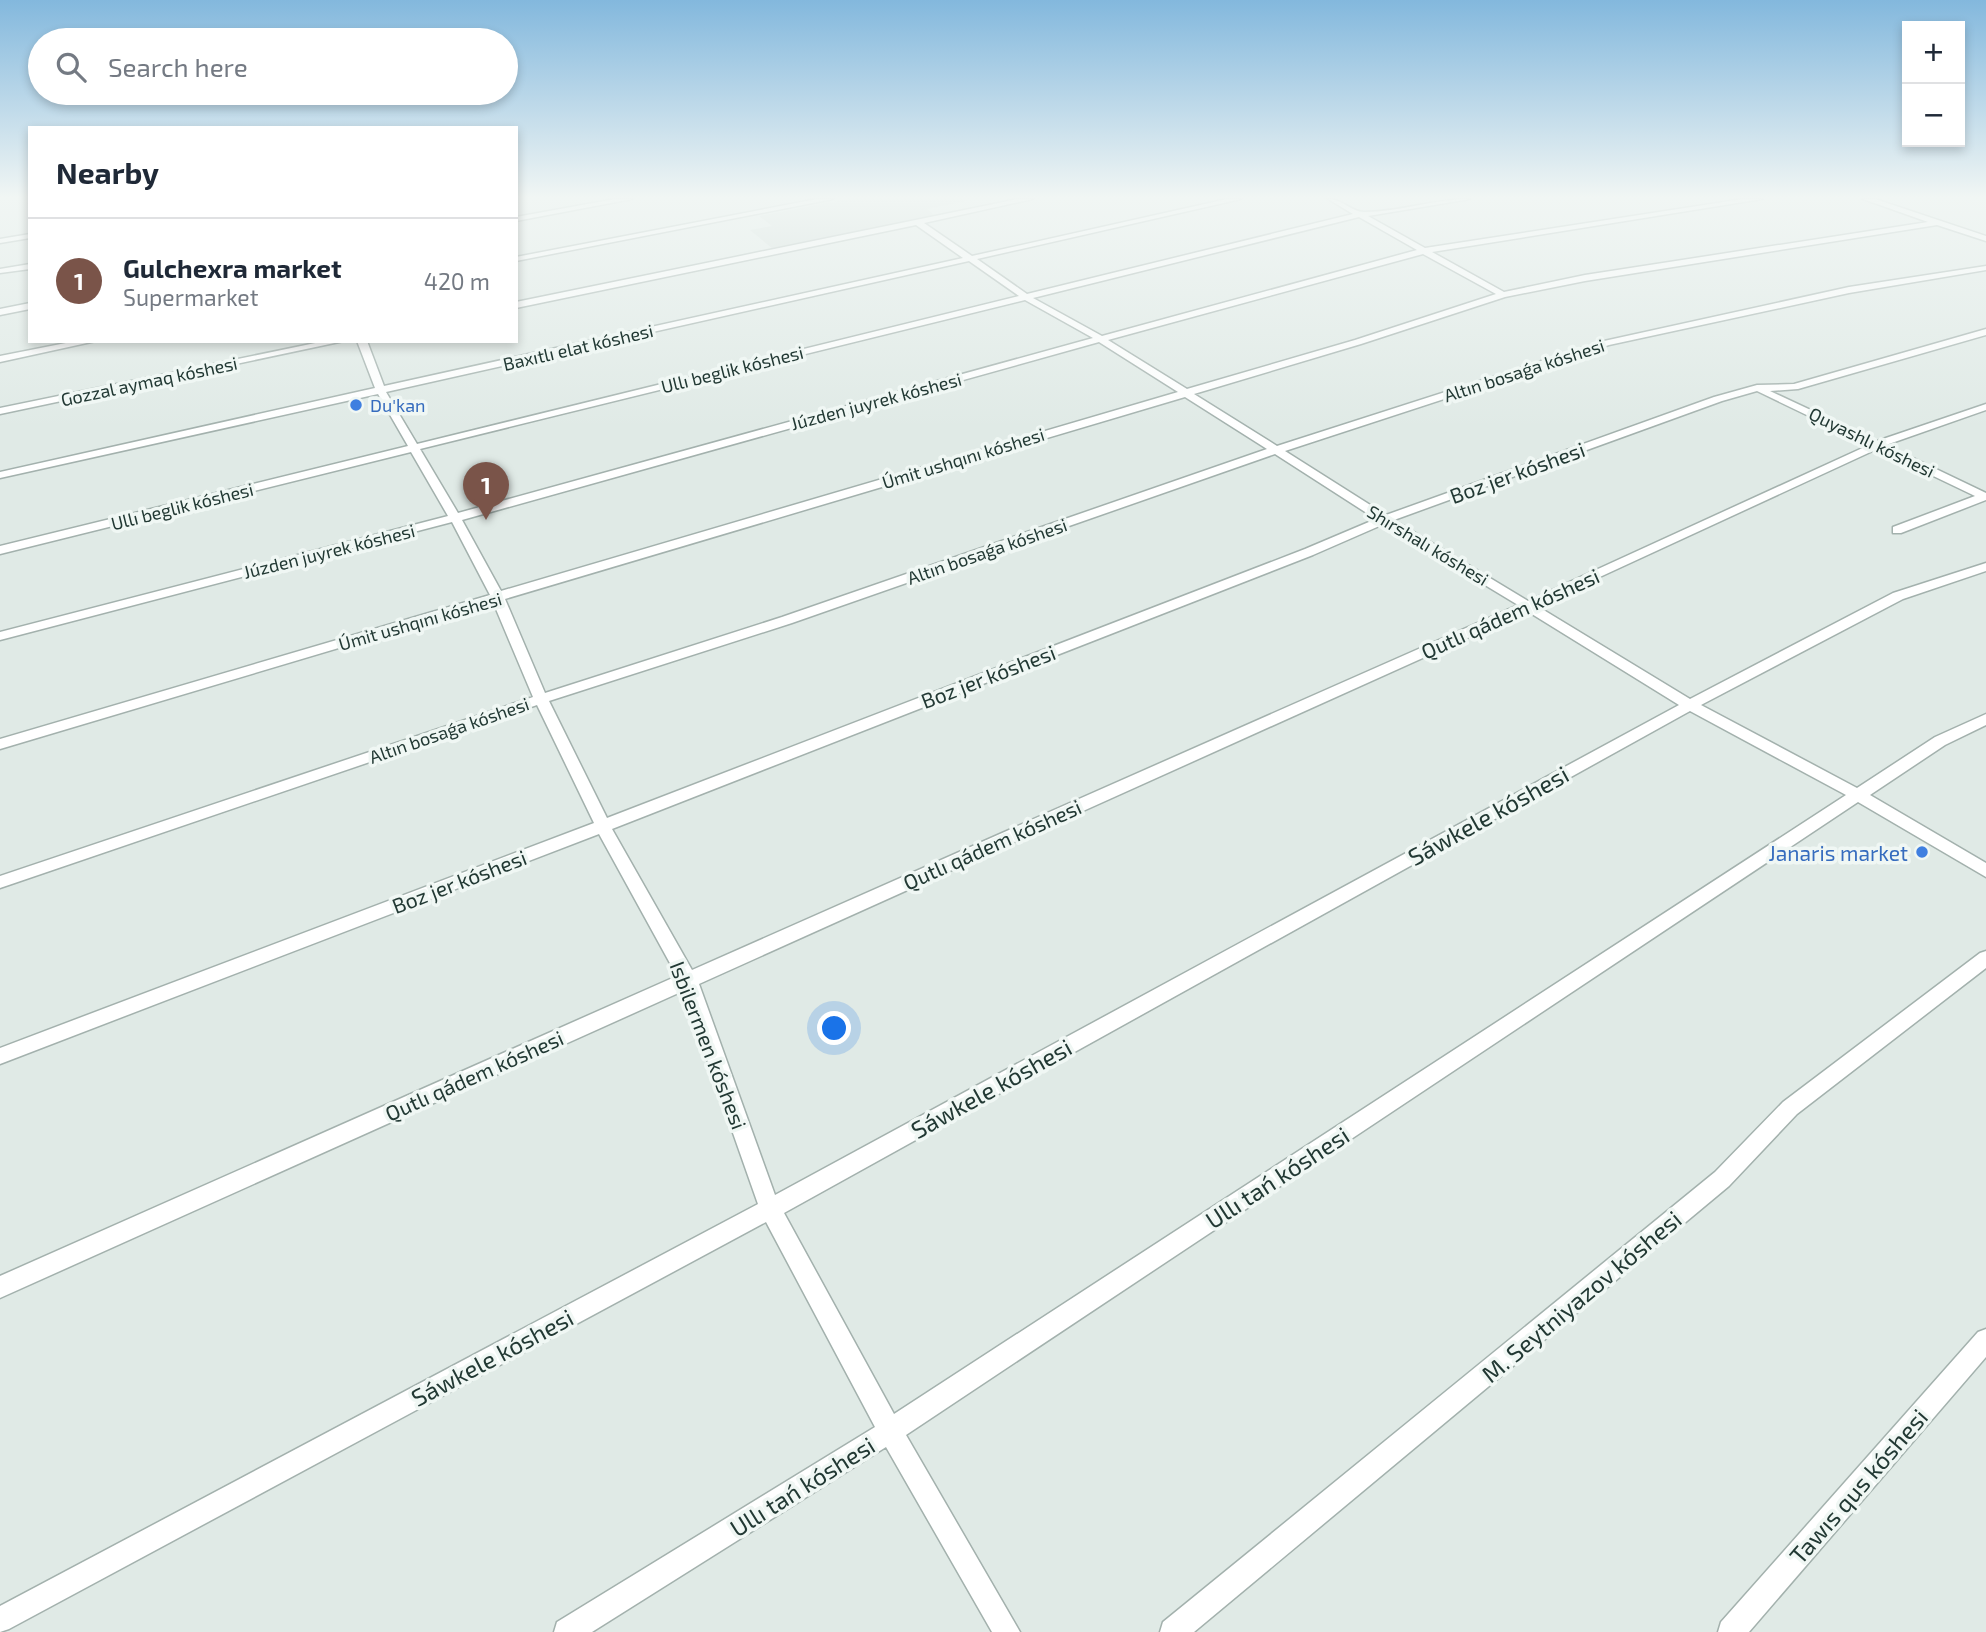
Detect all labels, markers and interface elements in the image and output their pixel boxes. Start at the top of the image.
map controls [1902,21,1965,147]
button: + [1902,21,1965,84]
search box [28,28,518,105]
icon: search [52,48,90,86]
text: Search here [108,51,248,82]
button: − [1902,84,1965,147]
text: Nearby [56,154,159,190]
text: Gulchexra market [123,252,342,283]
text: 1 [74,267,84,295]
text: 420 m [424,267,490,295]
text: Supermarket [123,283,258,311]
street label: Baxıtlı elat kóshesi [501,319,655,375]
street label: Altın bosaǵa kóshesi [1441,334,1607,406]
street label: Ullı beglik kóshesi [659,341,805,397]
street label: Gozzal aymaq kóshesi [59,352,239,410]
street label: Júzden juyrek kóshesi [788,368,964,434]
place label: Du'kan [370,394,425,416]
marker: Du'kan [348,397,364,413]
street label: Quyashlı kóshesi [1806,402,1938,482]
street label: Úmit ushqını kóshesi [879,423,1047,493]
street label: Boz jer kóshesi [1446,436,1588,509]
pin: 1 [463,462,509,520]
street label: Ullı beglik kóshesi [109,478,255,534]
street label: Shırshalı kóshesi [1363,500,1493,590]
street label: Altın bosaǵa kóshesi [904,513,1070,589]
street label: Júzden juyrek kóshesi [241,519,417,583]
street label: Qutlı qádem kóshesi [1417,562,1603,664]
street label: Úmit ushqını kóshesi [336,587,504,655]
street label: Boz jer kóshesi [917,639,1059,714]
street label: Altın bosaǵa kóshesi [366,692,532,768]
street label: Sáwkele kóshesi [1403,759,1573,871]
street label: Qutlı qádem kóshesi [899,793,1085,895]
place label: Janaris market [1769,840,1908,865]
street label: Boz jer kóshesi [388,844,530,919]
marker: Janaris market [1914,844,1930,860]
street label: Isbilermen kóshesi [665,957,753,1133]
your location [817,1011,851,1045]
street label: Qutlı qádem kóshesi [381,1024,567,1126]
street label: Sáwkele kóshesi [906,1032,1076,1144]
street label: Ullı tań kóshesi [1200,1120,1354,1234]
street label: M. Seytniyazov kóshesi [1475,1204,1687,1388]
street label: Sáwkele kóshesi [406,1302,578,1412]
street label: Tawıs qus kóshesi [1783,1403,1933,1569]
street label: Ullı tań kóshesi [724,1430,880,1542]

